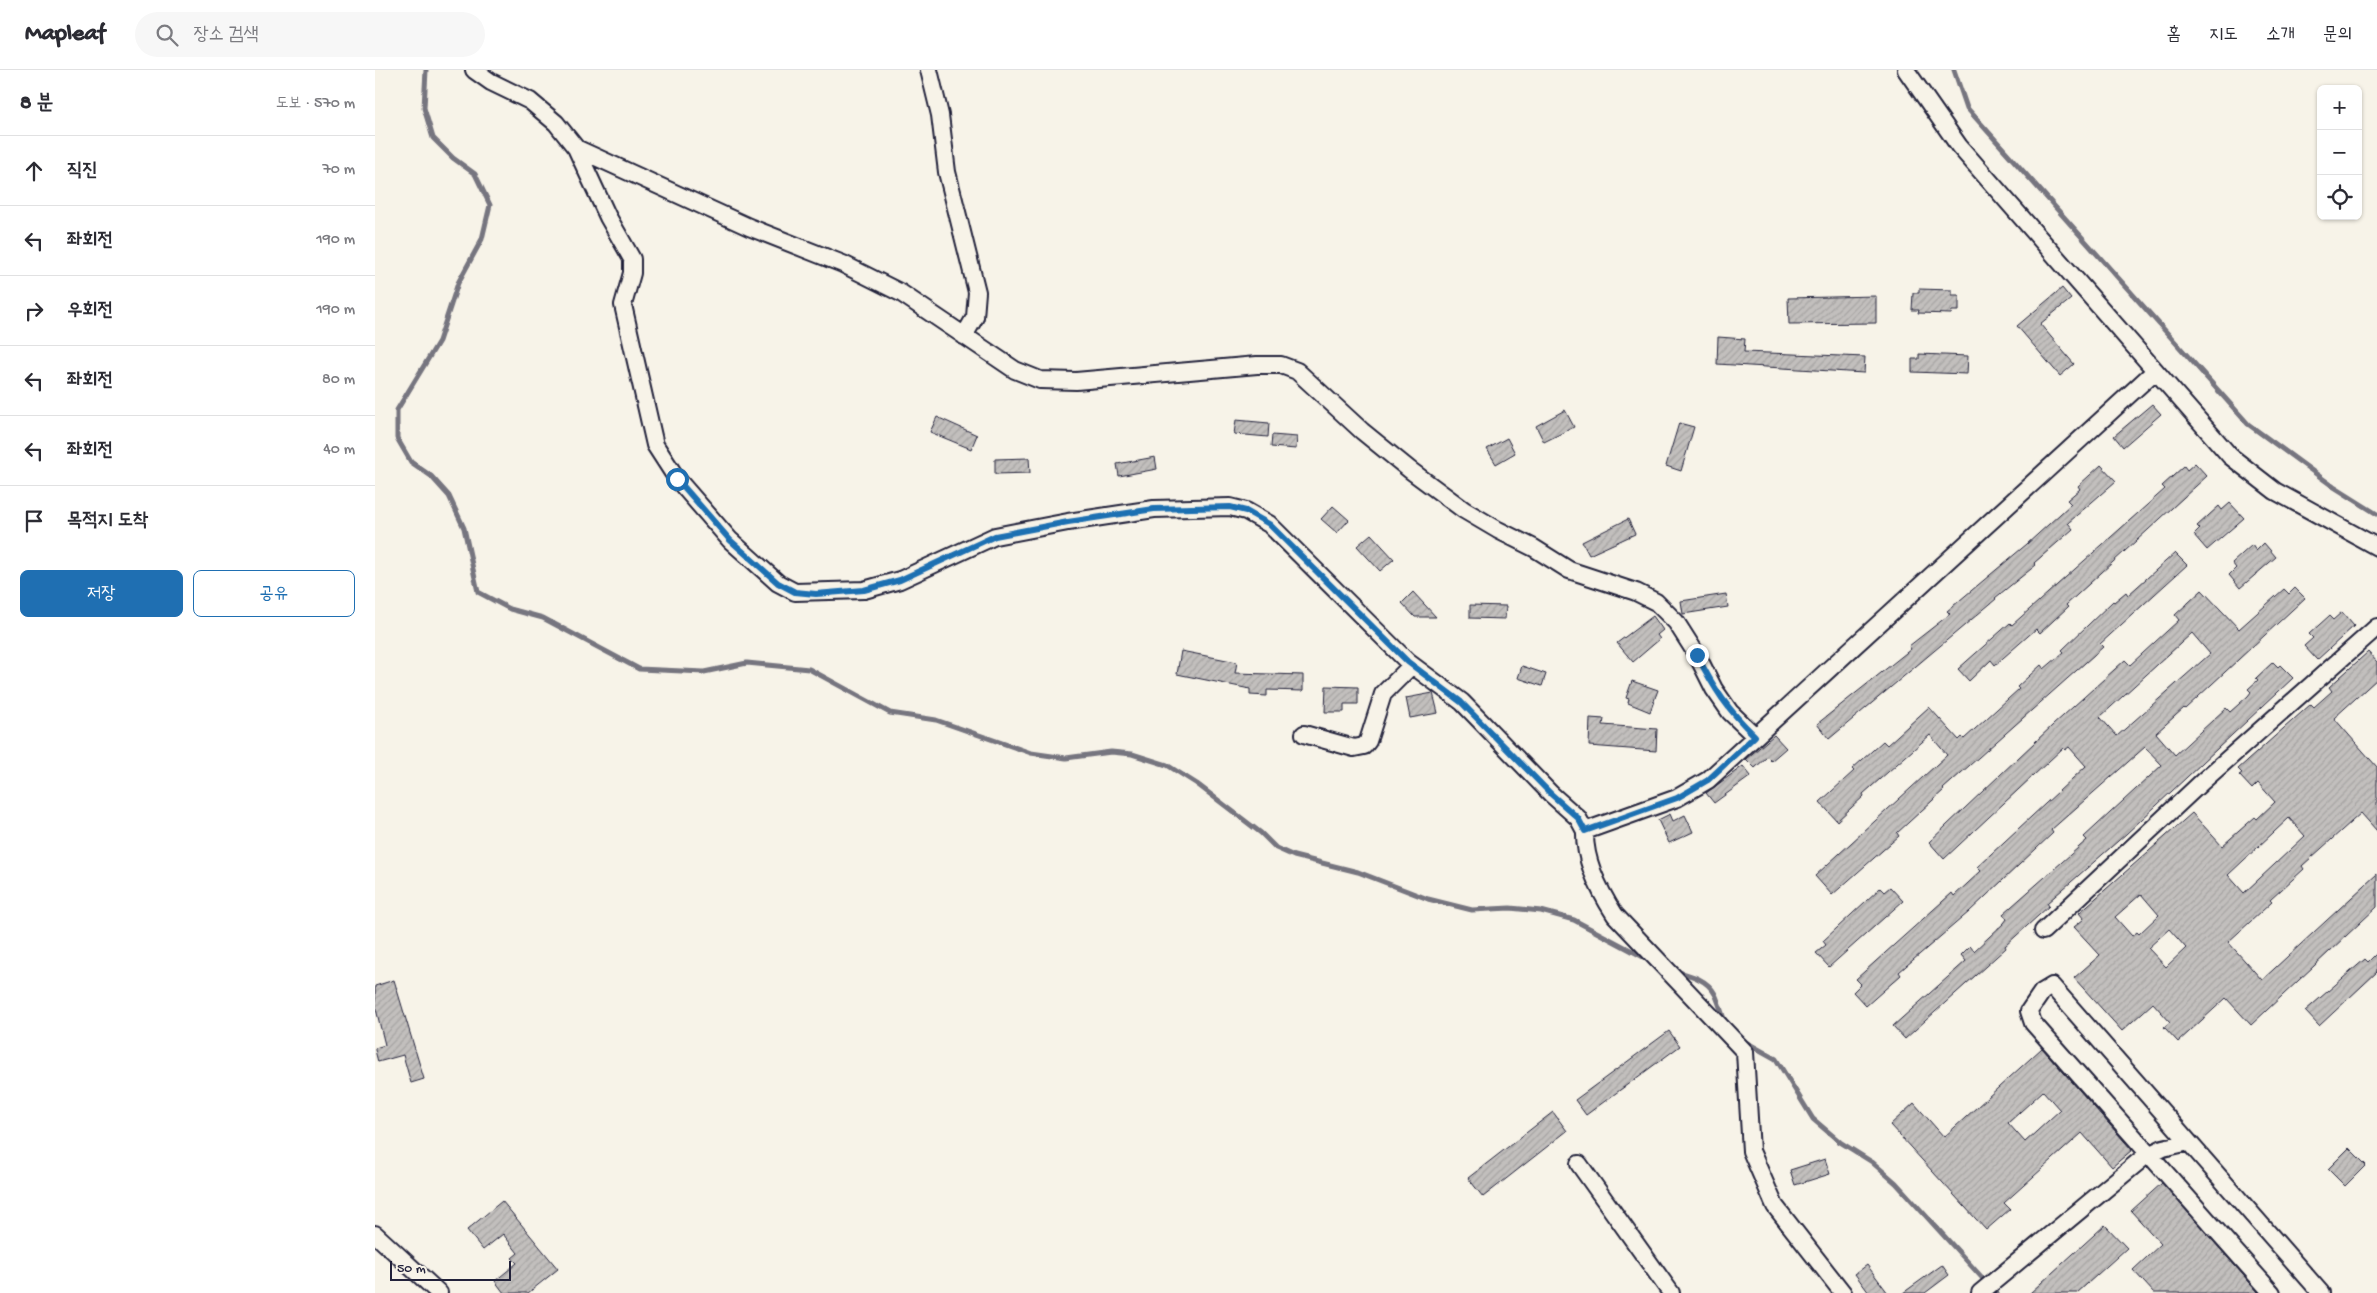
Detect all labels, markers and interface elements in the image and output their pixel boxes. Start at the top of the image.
search box [135,12,485,57]
text: Mapleaf [25,20,105,49]
icon: search [153,21,181,49]
text: 장소 검색 [193,24,259,47]
text: 홈 [2167,25,2181,46]
text: 지도 [2209,25,2238,46]
text: 소개 [2266,25,2295,46]
text: 문의 [2323,25,2352,46]
map controls [2317,85,2362,220]
button: + [2317,85,2362,130]
text: 8 분 [20,92,53,117]
text: 도보 · 570 m [276,95,355,114]
button: − [2317,130,2362,175]
icon: ahead [20,157,48,185]
text: 직진 [67,160,98,183]
text: 70 m [322,161,355,180]
button: locate [2317,175,2362,220]
icon: left [20,227,48,255]
text: 좌회전 [67,230,113,253]
text: 190 m [316,231,355,250]
icon: right [20,297,48,325]
text: 우회전 [67,300,113,323]
text: 190 m [316,301,355,320]
icon: left [20,367,48,395]
text: 좌회전 [67,370,113,393]
text: 80 m [322,371,355,390]
icon: left [20,437,48,465]
text: 좌회전 [67,440,113,463]
text: 40 m [323,441,355,460]
route start [666,468,689,491]
icon: arrive [20,507,48,535]
text: 목적지 도착 [67,510,148,533]
button: 저장 [20,570,183,617]
button: 공유 [193,570,355,617]
route end [1686,644,1709,667]
scale bar [390,1258,511,1281]
text: 50 m [397,1261,426,1278]

